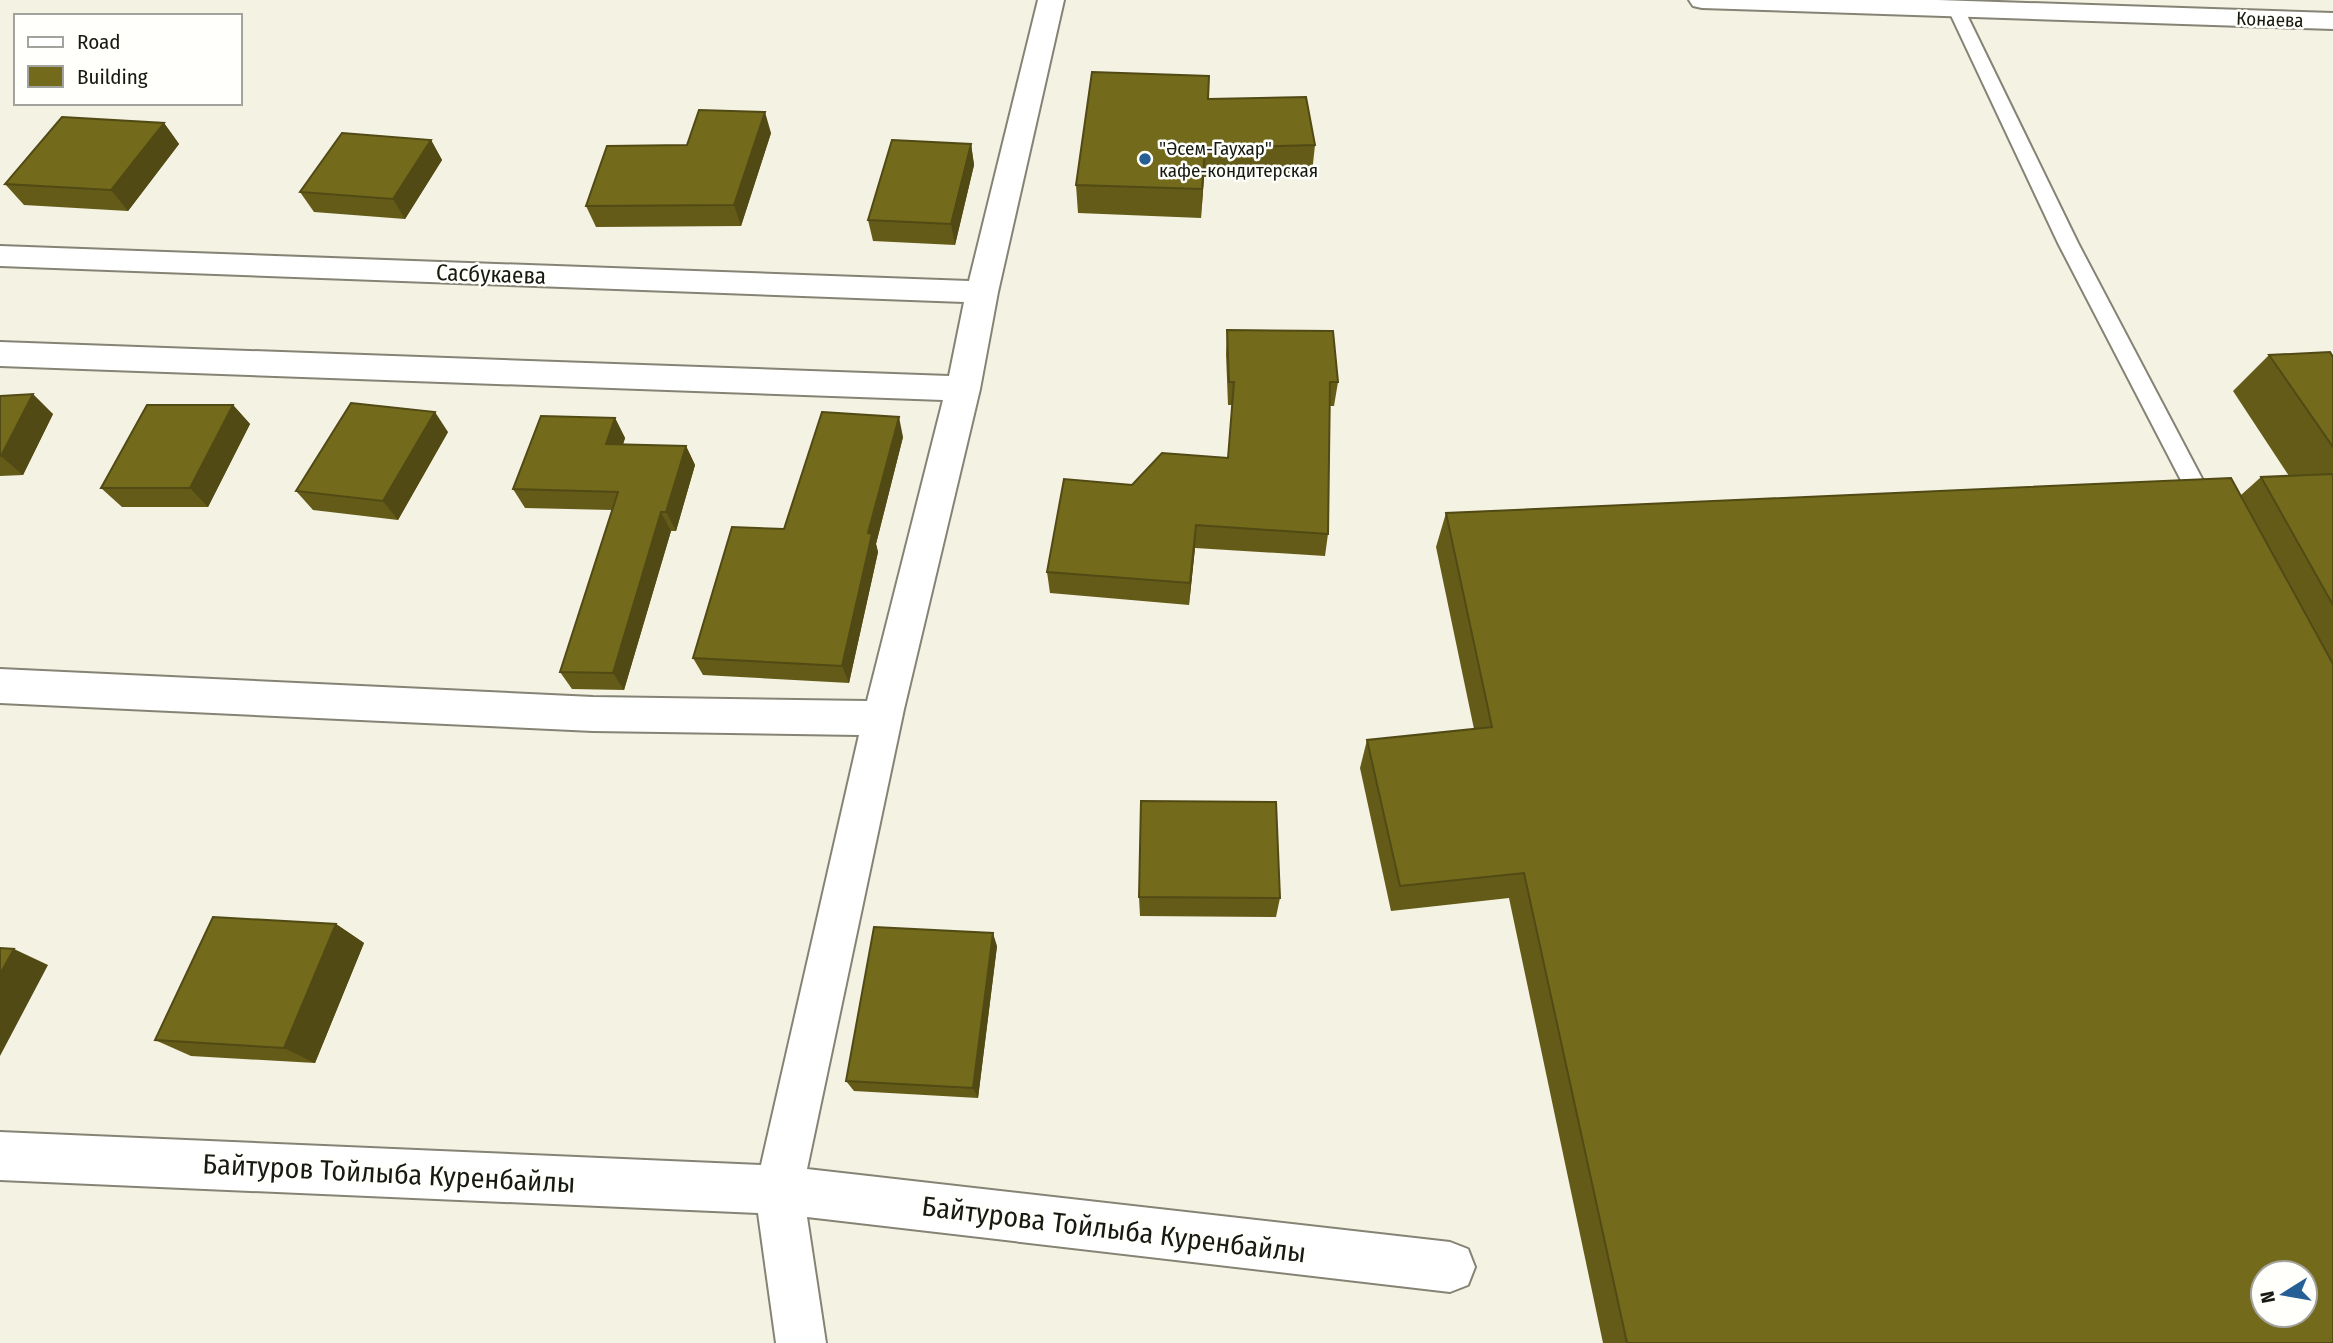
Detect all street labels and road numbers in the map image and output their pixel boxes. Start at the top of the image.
street label: Конаева [2236,7,2304,32]
street label: Сасбукаева [435,258,547,290]
street label: Байтуров Тойлыба Куренбайлы [202,1147,576,1200]
street label: Байтурова Тойлыба Куренбайлы [920,1190,1308,1269]

